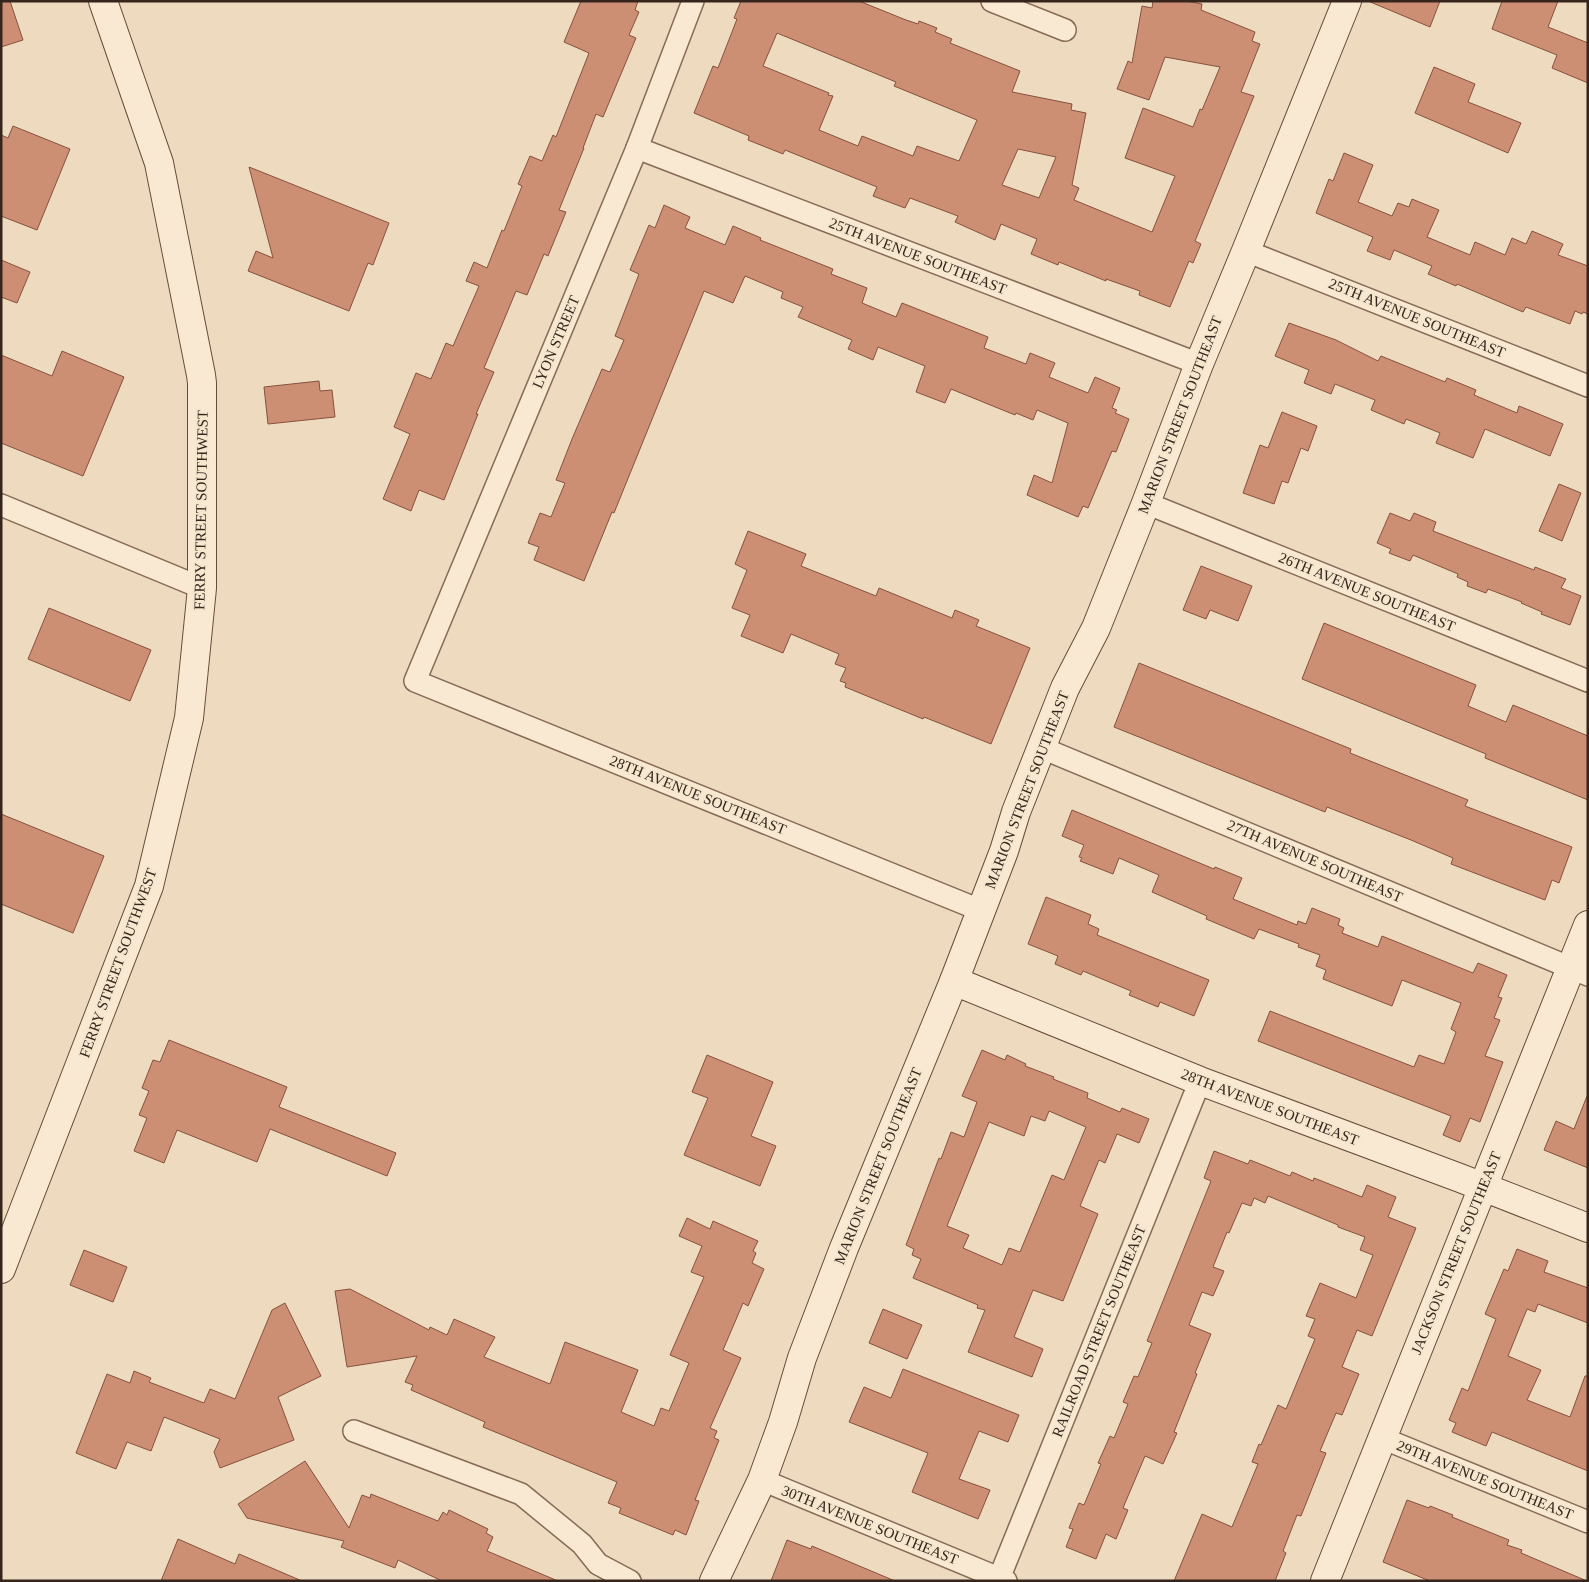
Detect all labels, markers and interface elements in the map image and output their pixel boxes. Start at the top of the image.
street label: 25TH AVENUE SOUTHEAST [827,215,1009,297]
street label: 25TH AVENUE SOUTHEAST [1326,275,1508,361]
street label: LYON STREET [529,293,583,391]
street label: MARION STREET SOUTHEAST [1135,314,1225,516]
street label: FERRY STREET SOUTHWEST [191,410,211,610]
street label: 26TH AVENUE SOUTHEAST [1276,549,1458,635]
street label: MARION STREET SOUTHEAST [982,689,1072,891]
street label: 28TH AVENUE SOUTHEAST [607,752,789,838]
street label: 27TH AVENUE SOUTHEAST [1225,817,1405,905]
street label: FERRY STREET SOUTHWEST [76,866,160,1060]
street label: MARION STREET SOUTHEAST [831,1065,925,1267]
street label: 28TH AVENUE SOUTHEAST [1179,1066,1361,1148]
street label: JACKSON STREET SOUTHEAST [1408,1149,1504,1357]
street label: RAILROAD STREET SOUTHEAST [1049,1223,1149,1439]
street label: 29TH AVENUE SOUTHEAST [1394,1437,1576,1523]
street label: 30TH AVENUE SOUTHEAST [779,1482,961,1568]

